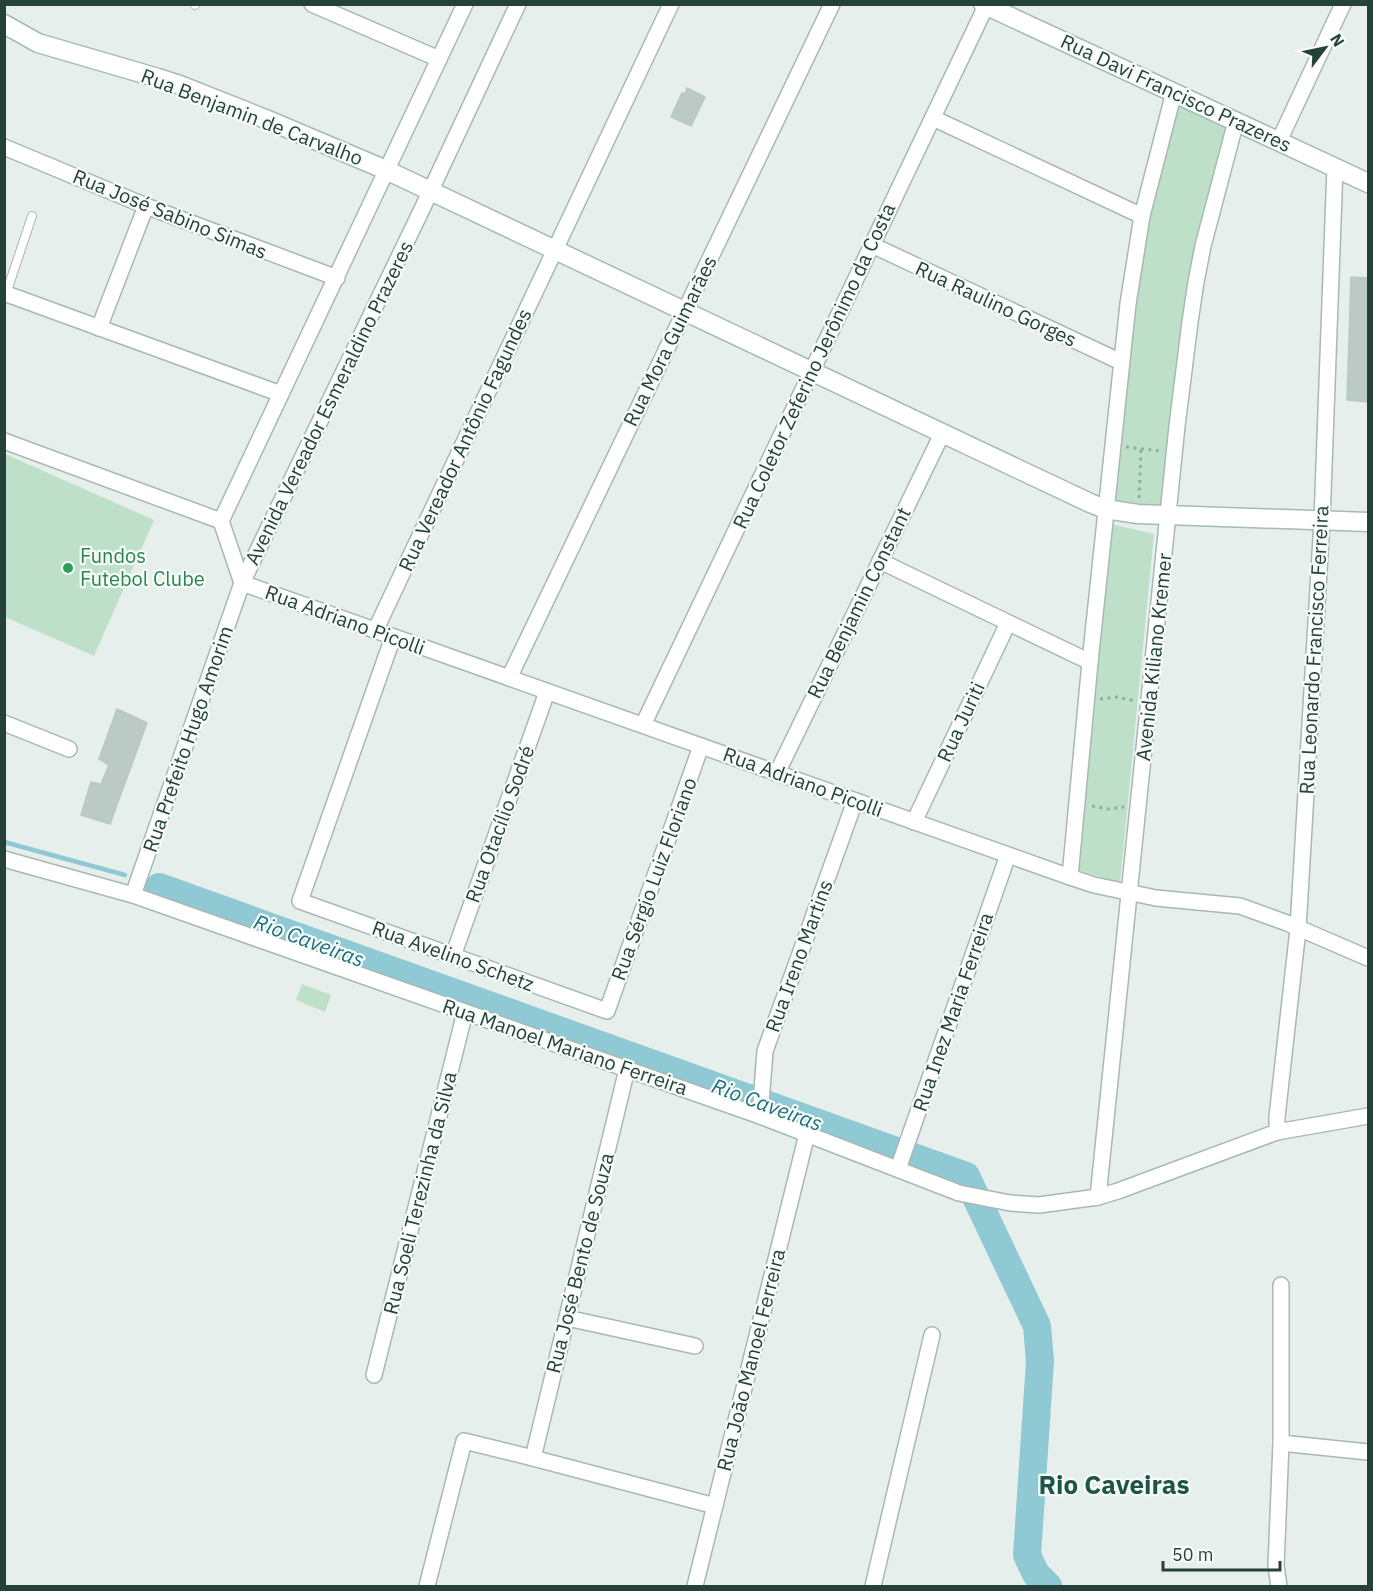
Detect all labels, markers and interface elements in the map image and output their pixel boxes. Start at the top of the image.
north arrow [1295,18,1355,78]
street label: Rua Davi Francisco Prazeres [1056,27,1296,158]
text: N [1326,30,1349,50]
street label: Rua Benjamin de Carvalho [137,62,367,171]
street label: Rua José Sabino Simas [69,162,271,265]
street label: Rua Coletor Zeferino Jerônimo da Costa [726,198,901,533]
street label: Avenida Vereador Esmeraldino Prazeres [238,236,419,569]
street label: Rua Mora Guimarães [616,251,723,431]
street label: Rua Raulino Gorges [911,254,1081,353]
street label: Rua Vereador Antônio Fagundes [392,304,537,576]
street label: Rua Benjamin Constant [800,503,917,703]
street label: Rua Leonardo Francisco Ferreira [1292,505,1335,795]
place label: Fundos Futebol Clube [80,542,205,592]
street label: Avenida Kiliano Kremer [1129,552,1178,762]
marker: Fundos Futebol Clube [61,561,75,575]
street label: Rua Adriano Picolli [261,578,429,661]
street label: Rua Prefeito Hugo Amorim [136,622,239,856]
street label: Rua Juriti [930,677,991,766]
street label: Rua Adriano Picolli [719,740,887,823]
street label: Rua Otacílio Sodré [459,741,541,906]
street label: Rua Sérgio Luiz Floriano [604,774,703,984]
street label: Rua Ireno Martins [758,876,839,1036]
water label: Rio Caveiras [250,907,368,973]
street label: Rua Inez Maria Ferreira [906,909,999,1115]
street label: Rua Avelino Schetz [368,914,538,997]
street label: Rua Manoel Mariano Ferreira [439,992,692,1101]
street label: Rua Soeli Terezinha da Silva [376,1068,463,1317]
water label: Rio Caveiras [708,1071,826,1137]
street label: Rua José Bento de Souza [539,1150,620,1376]
street label: Rua João Manoel Ferreira [710,1246,791,1474]
district label: Rio Caveiras [1038,1467,1190,1501]
scale bar [1163,1534,1280,1572]
text: 50 m [1172,1543,1214,1566]

